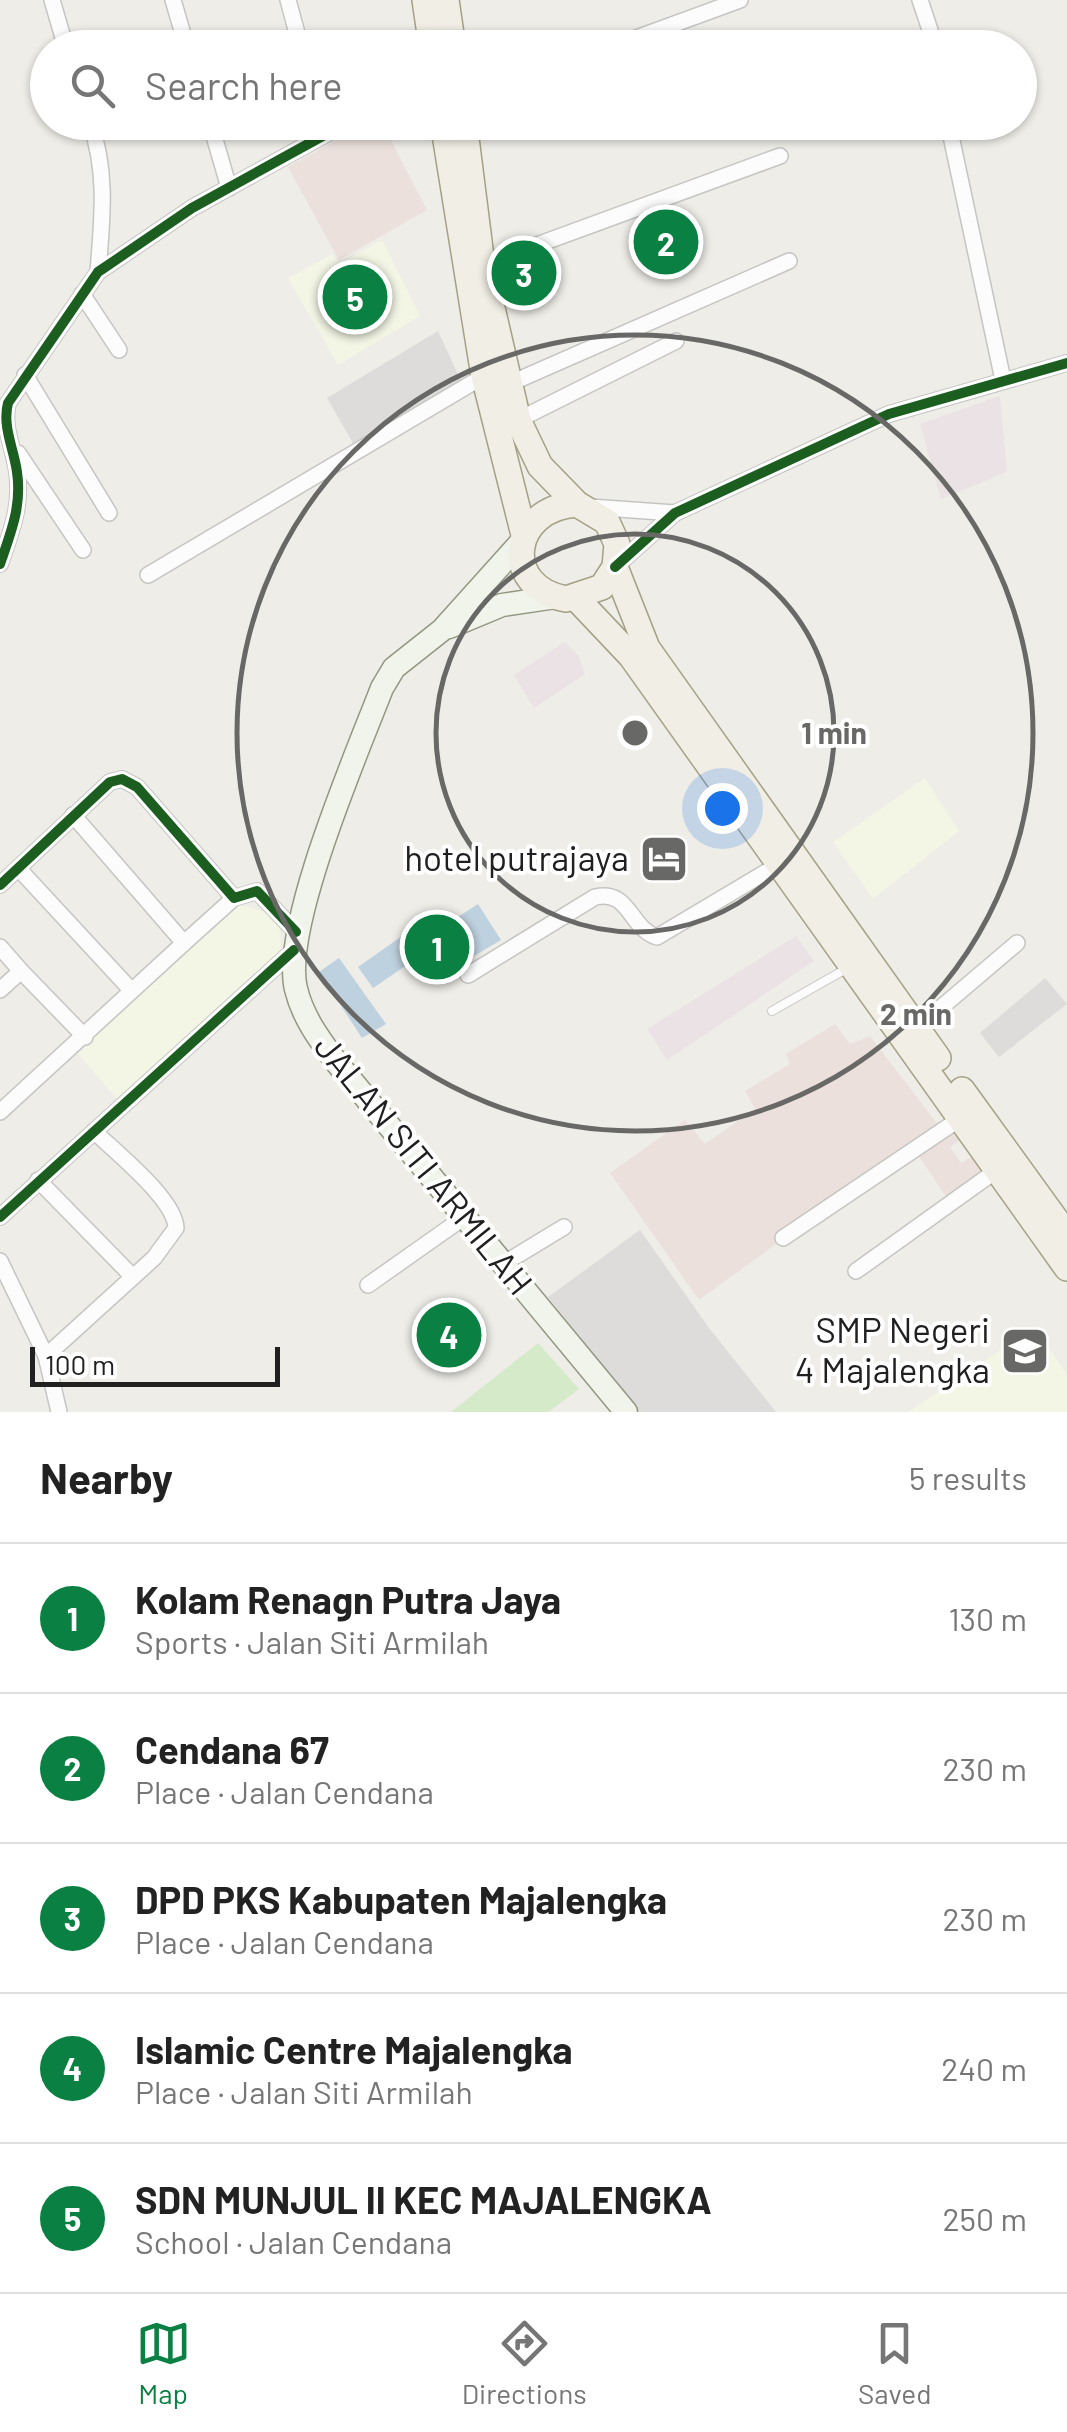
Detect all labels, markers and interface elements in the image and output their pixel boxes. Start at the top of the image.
search box [30,30,1037,140]
icon: search [65,58,120,113]
text: Search here [145,62,343,108]
pin: 2 [634,204,698,280]
pin: 3 [492,236,556,310]
pin: 5 [322,260,388,334]
text: 1 min [801,714,867,750]
centre of rings [617,715,653,751]
your location [697,783,748,834]
hotel icon: hotel putrajaya [638,833,690,885]
place label: hotel putrajaya [404,836,629,878]
pin: 1 [404,910,470,984]
text: 2 min [880,995,952,1031]
street label: JALAN SITI ARMILAH [307,1025,542,1302]
pin: 4 [416,1298,482,1372]
place label: SMP Negeri 4 Majalengka [795,1308,990,1390]
school or university icon: SMP Negeri 4 Majalengka [999,1325,1051,1377]
scale bar [30,1342,280,1386]
text: 100 m [45,1347,115,1381]
text: Nearby [40,1452,173,1502]
text: 5 results [909,1458,1027,1496]
text: Kolam Renagn Putra Jaya [135,1576,561,1622]
text: 1 [67,1599,78,1637]
text: 130 m [948,1599,1027,1637]
text: Sports · Jalan Siti Armilah [135,1622,489,1660]
text: Cendana 67 [135,1726,329,1772]
text: 2 [64,1749,81,1787]
text: 230 m [943,1749,1027,1787]
text: Place · Jalan Cendana [135,1772,434,1810]
text: DPD PKS Kabupaten Majalengka [135,1876,667,1922]
text: 3 [64,1899,81,1937]
text: 230 m [943,1899,1027,1937]
text: Place · Jalan Cendana [135,1922,434,1960]
text: Islamic Centre Majalengka [135,2026,573,2072]
text: 4 [63,2049,82,2087]
text: 240 m [941,2049,1027,2087]
text: Place · Jalan Siti Armilah [135,2072,473,2110]
text: SDN MUNJUL II KEC MAJALENGKA [135,2176,712,2222]
text: 5 [64,2199,81,2237]
text: 250 m [942,2199,1027,2237]
text: School · Jalan Cendana [135,2222,452,2260]
tab: Map [136,2316,191,2410]
tab: Directions [462,2316,587,2410]
tab: Saved [858,2316,931,2410]

